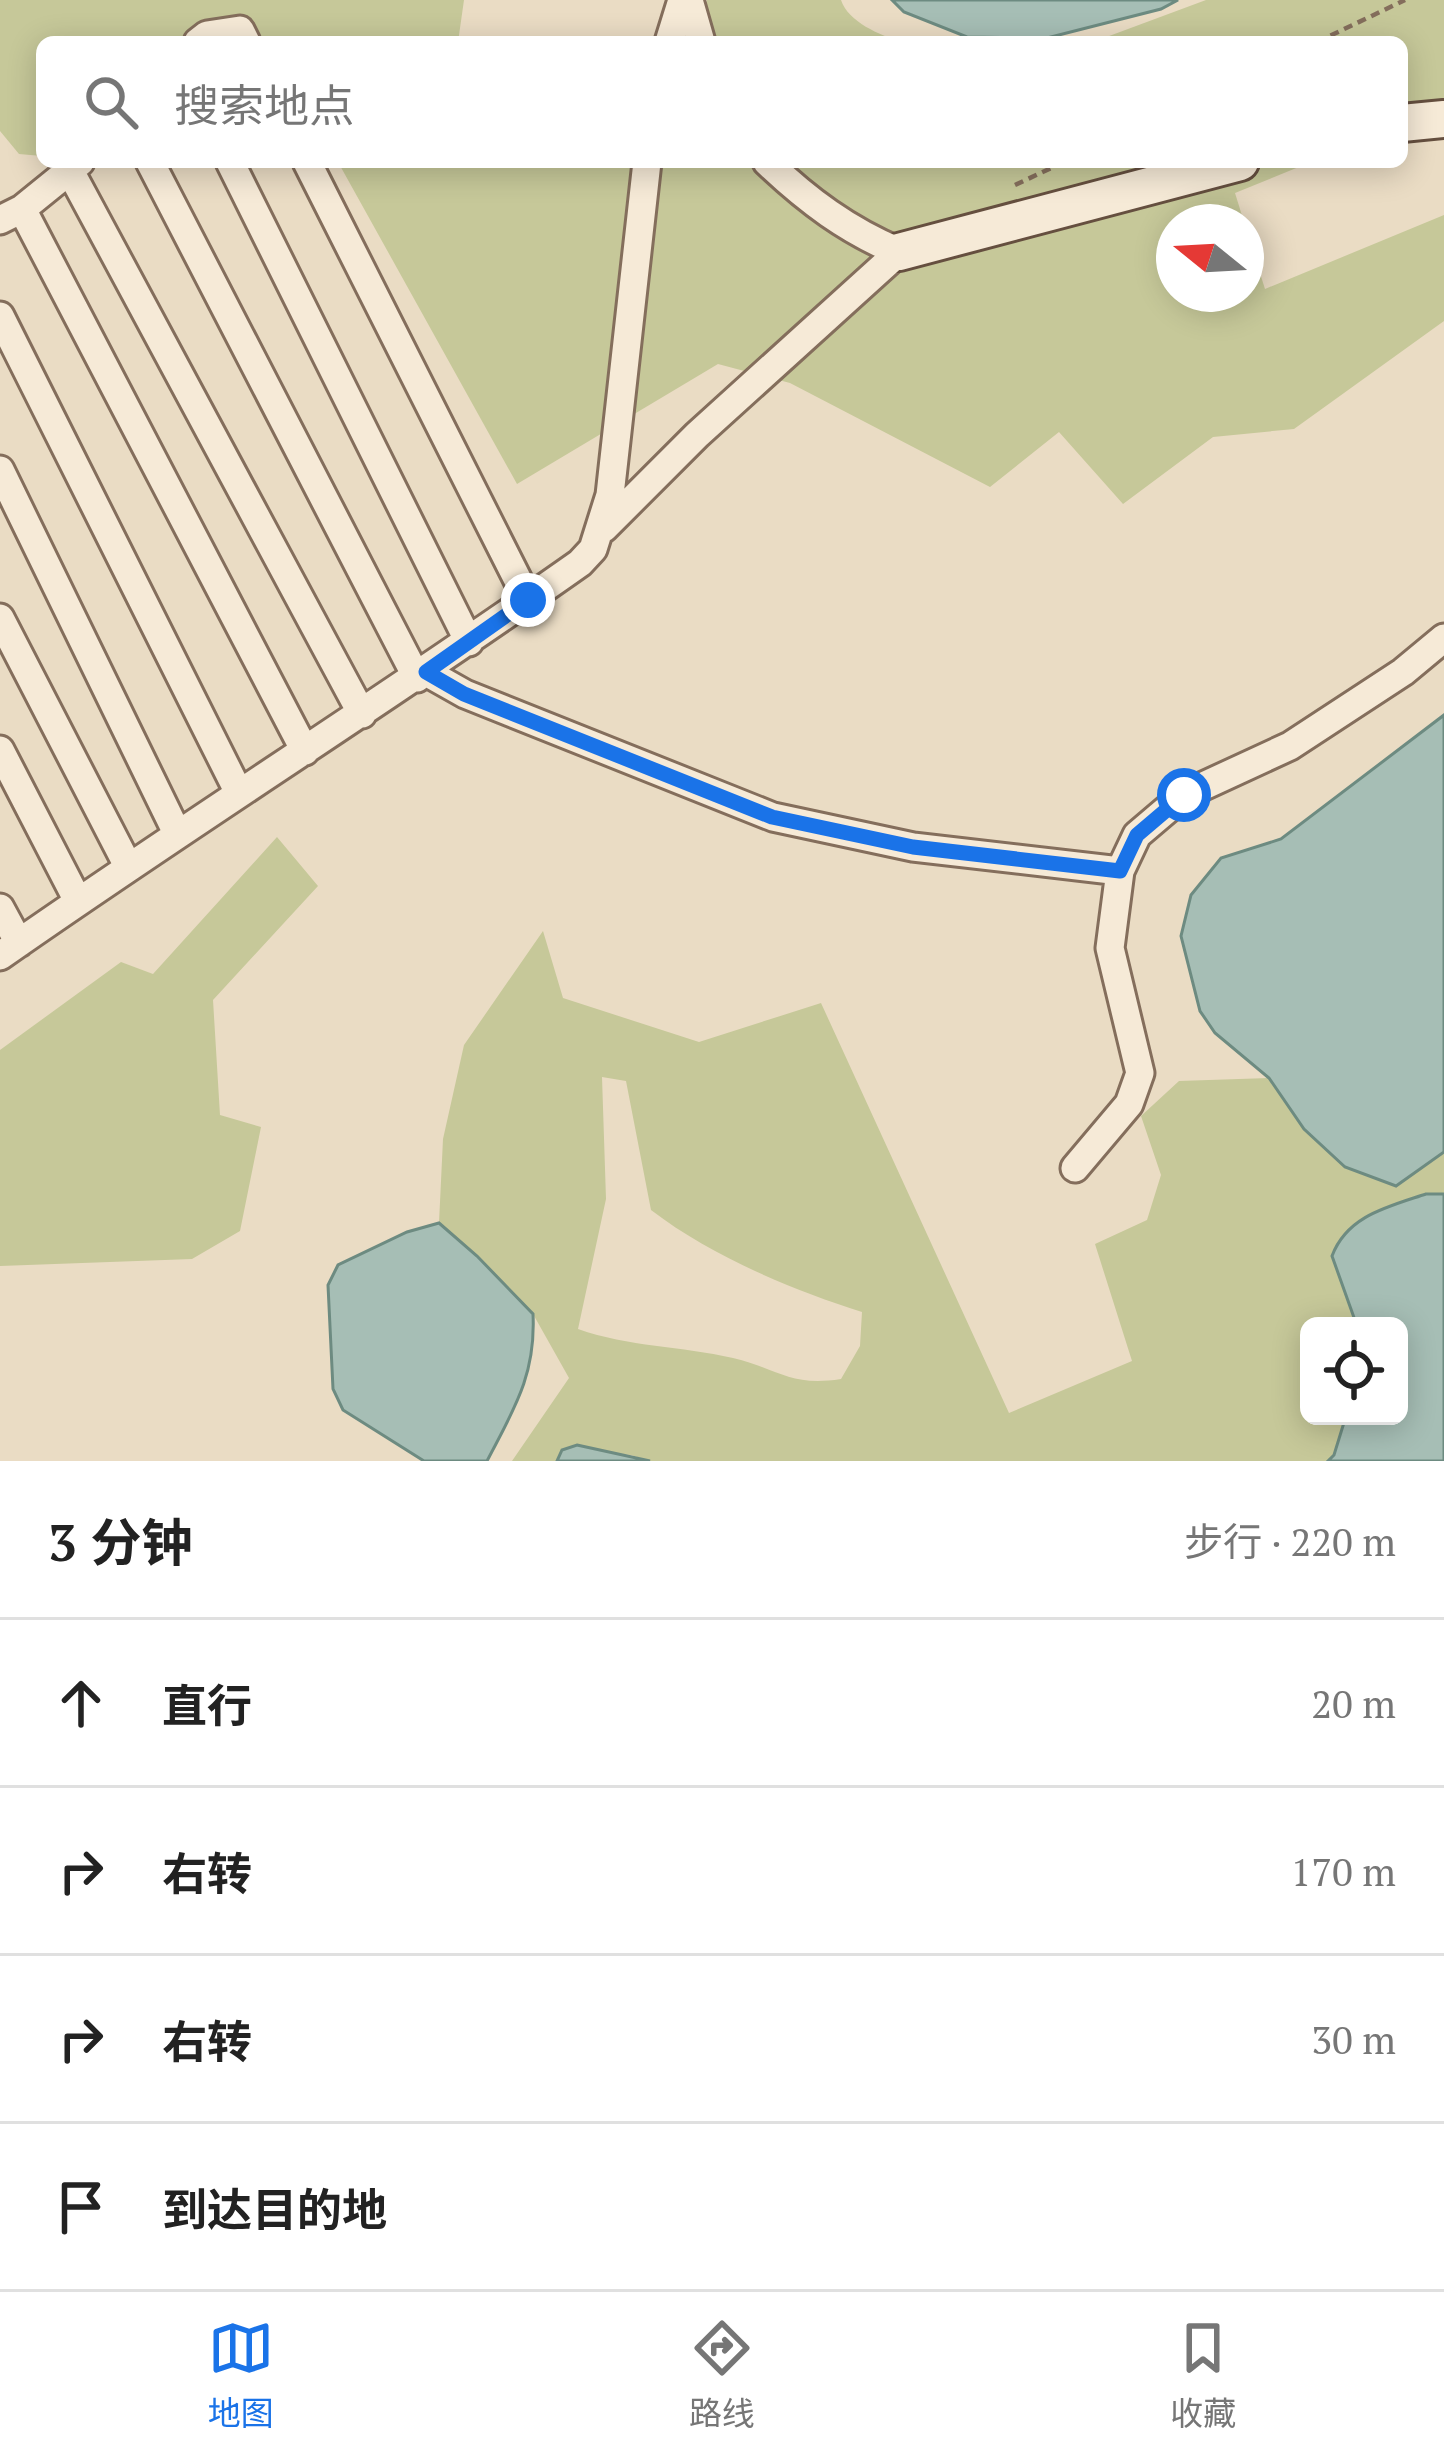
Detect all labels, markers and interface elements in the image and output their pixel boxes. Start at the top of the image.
search box [36,36,1408,168]
icon: search [78,69,144,135]
text: 搜索地点 [174,75,354,135]
north arrow [1156,204,1264,312]
route end [501,573,555,627]
route start [1157,768,1211,822]
map controls [1300,1317,1408,1425]
button: locate [1300,1317,1408,1425]
text: 3 分钟 [48,1508,193,1576]
text: 步行 · 220 m [1184,1515,1396,1567]
icon: ahead [48,1670,114,1736]
text: 直行 [162,1675,252,1735]
text: 20 m [1311,1677,1396,1729]
icon: right [48,1838,114,1904]
text: 右转 [162,1843,252,1903]
text: 170 m [1291,1845,1396,1897]
icon: right [48,2006,114,2072]
text: 右转 [162,2011,252,2071]
text: 30 m [1311,2013,1396,2065]
icon: arrive [48,2174,114,2240]
text: 到达目的地 [162,2179,387,2239]
tab: 地图 [208,2315,274,2435]
tab: 路线 [689,2315,755,2435]
tab: 收藏 [1170,2315,1236,2435]

